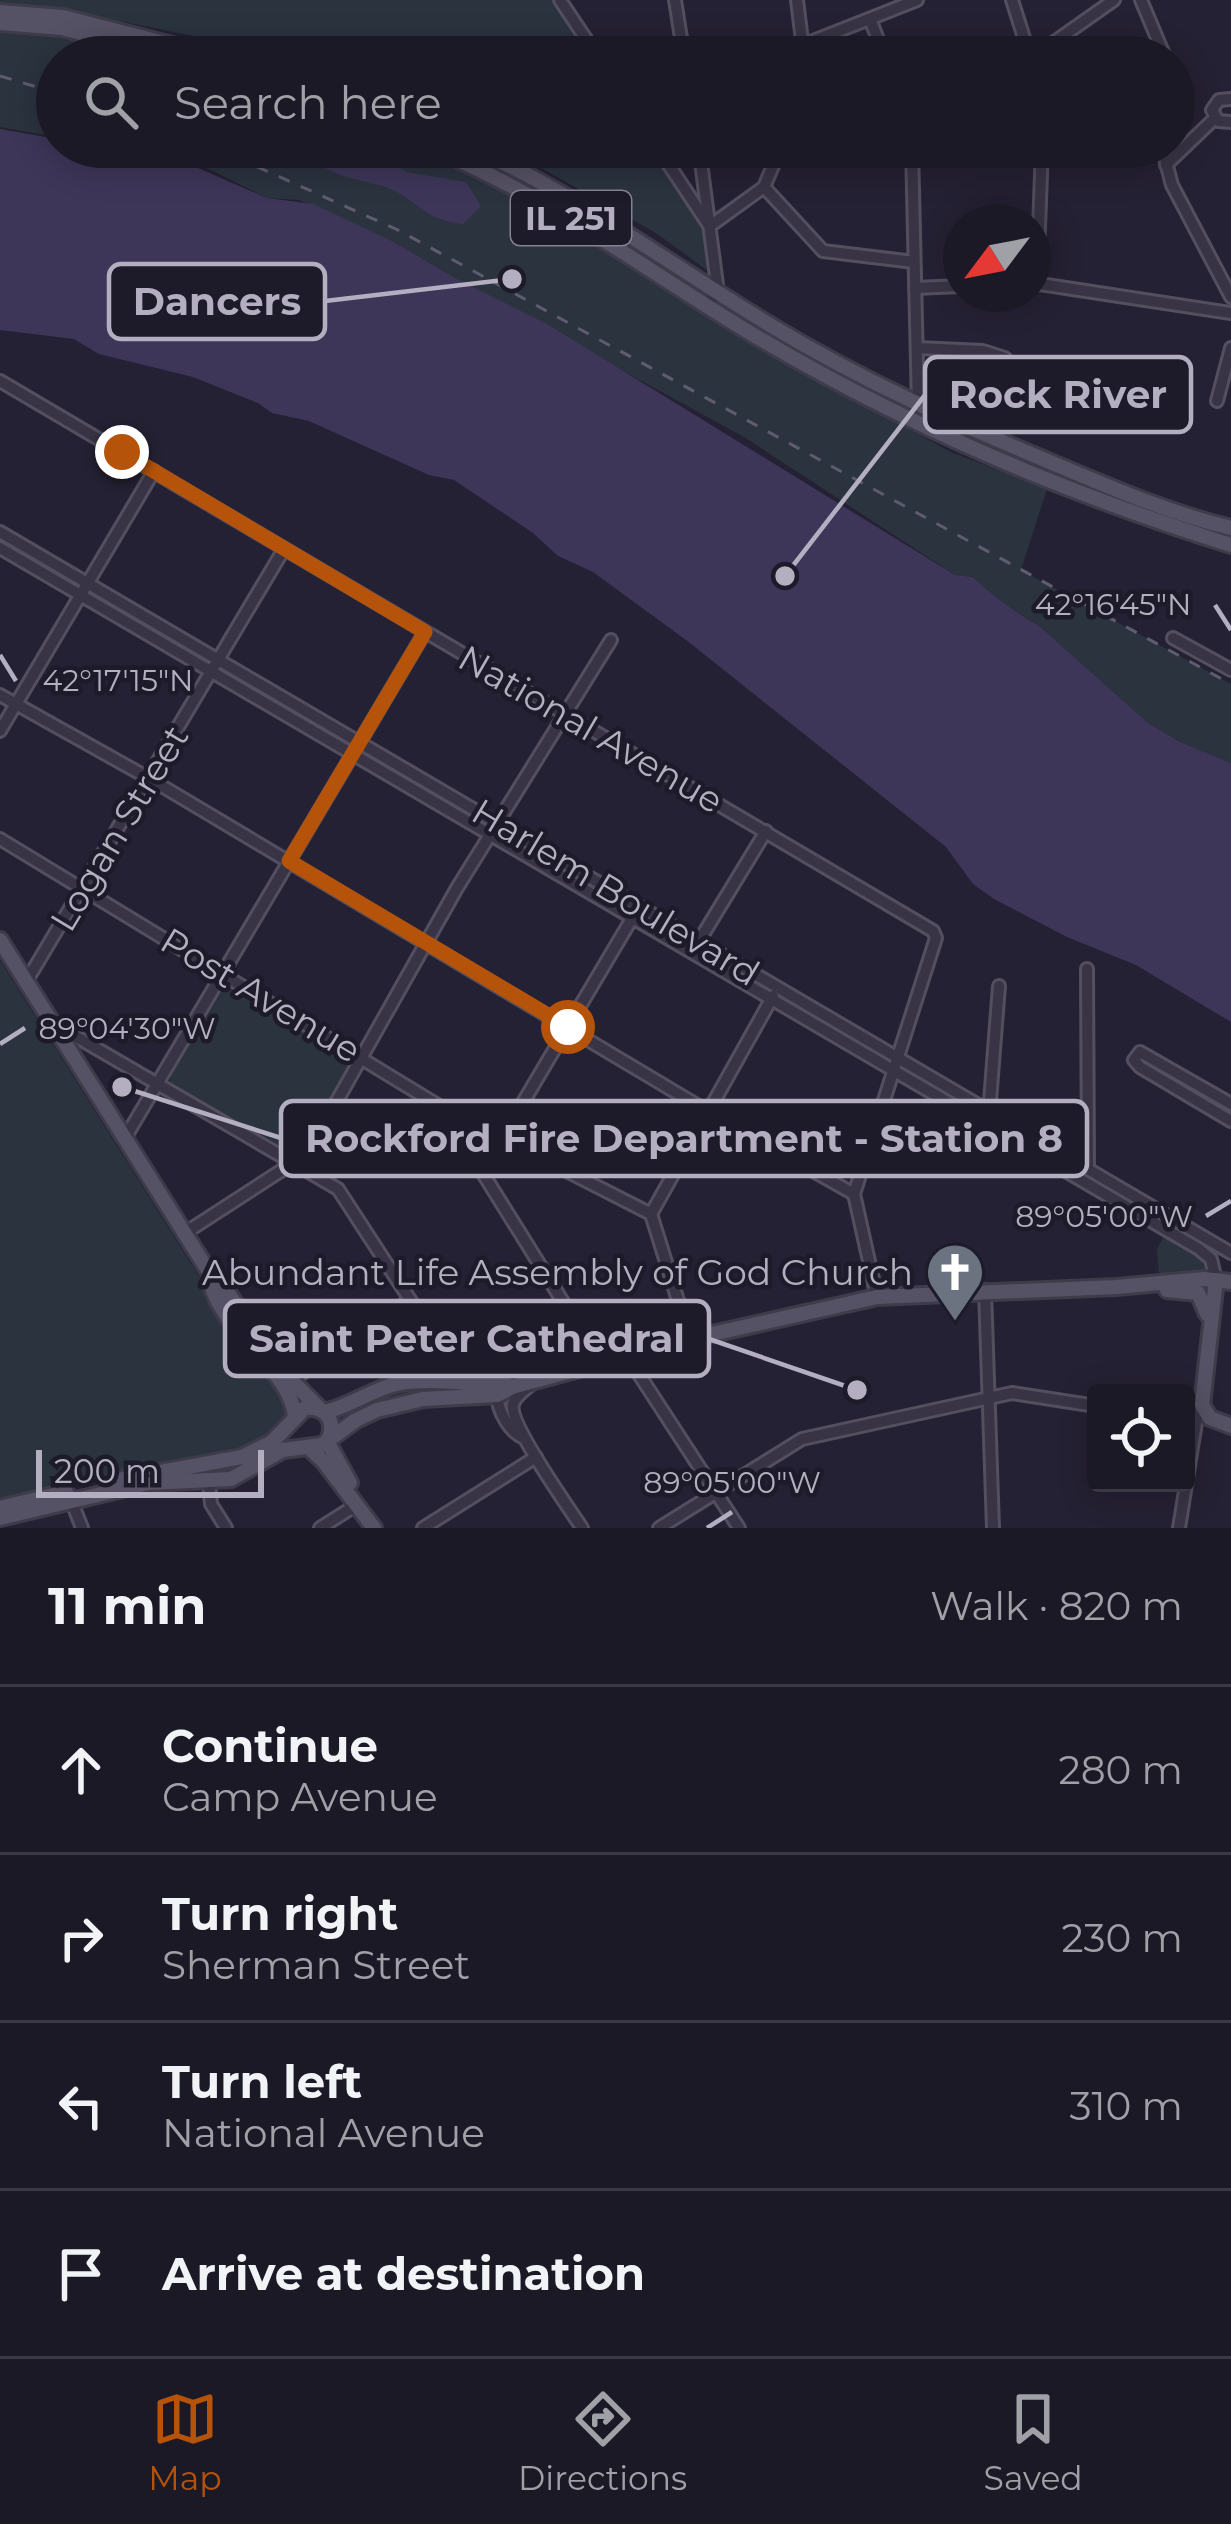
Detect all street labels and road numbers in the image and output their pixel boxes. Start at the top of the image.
road number: IL 251 [511,191,631,245]
street label: National Avenue [451,635,731,823]
street label: Logan Street [40,717,198,939]
street label: Harlem Boulevard [464,789,768,995]
street label: Post Avenue [153,918,369,1072]

